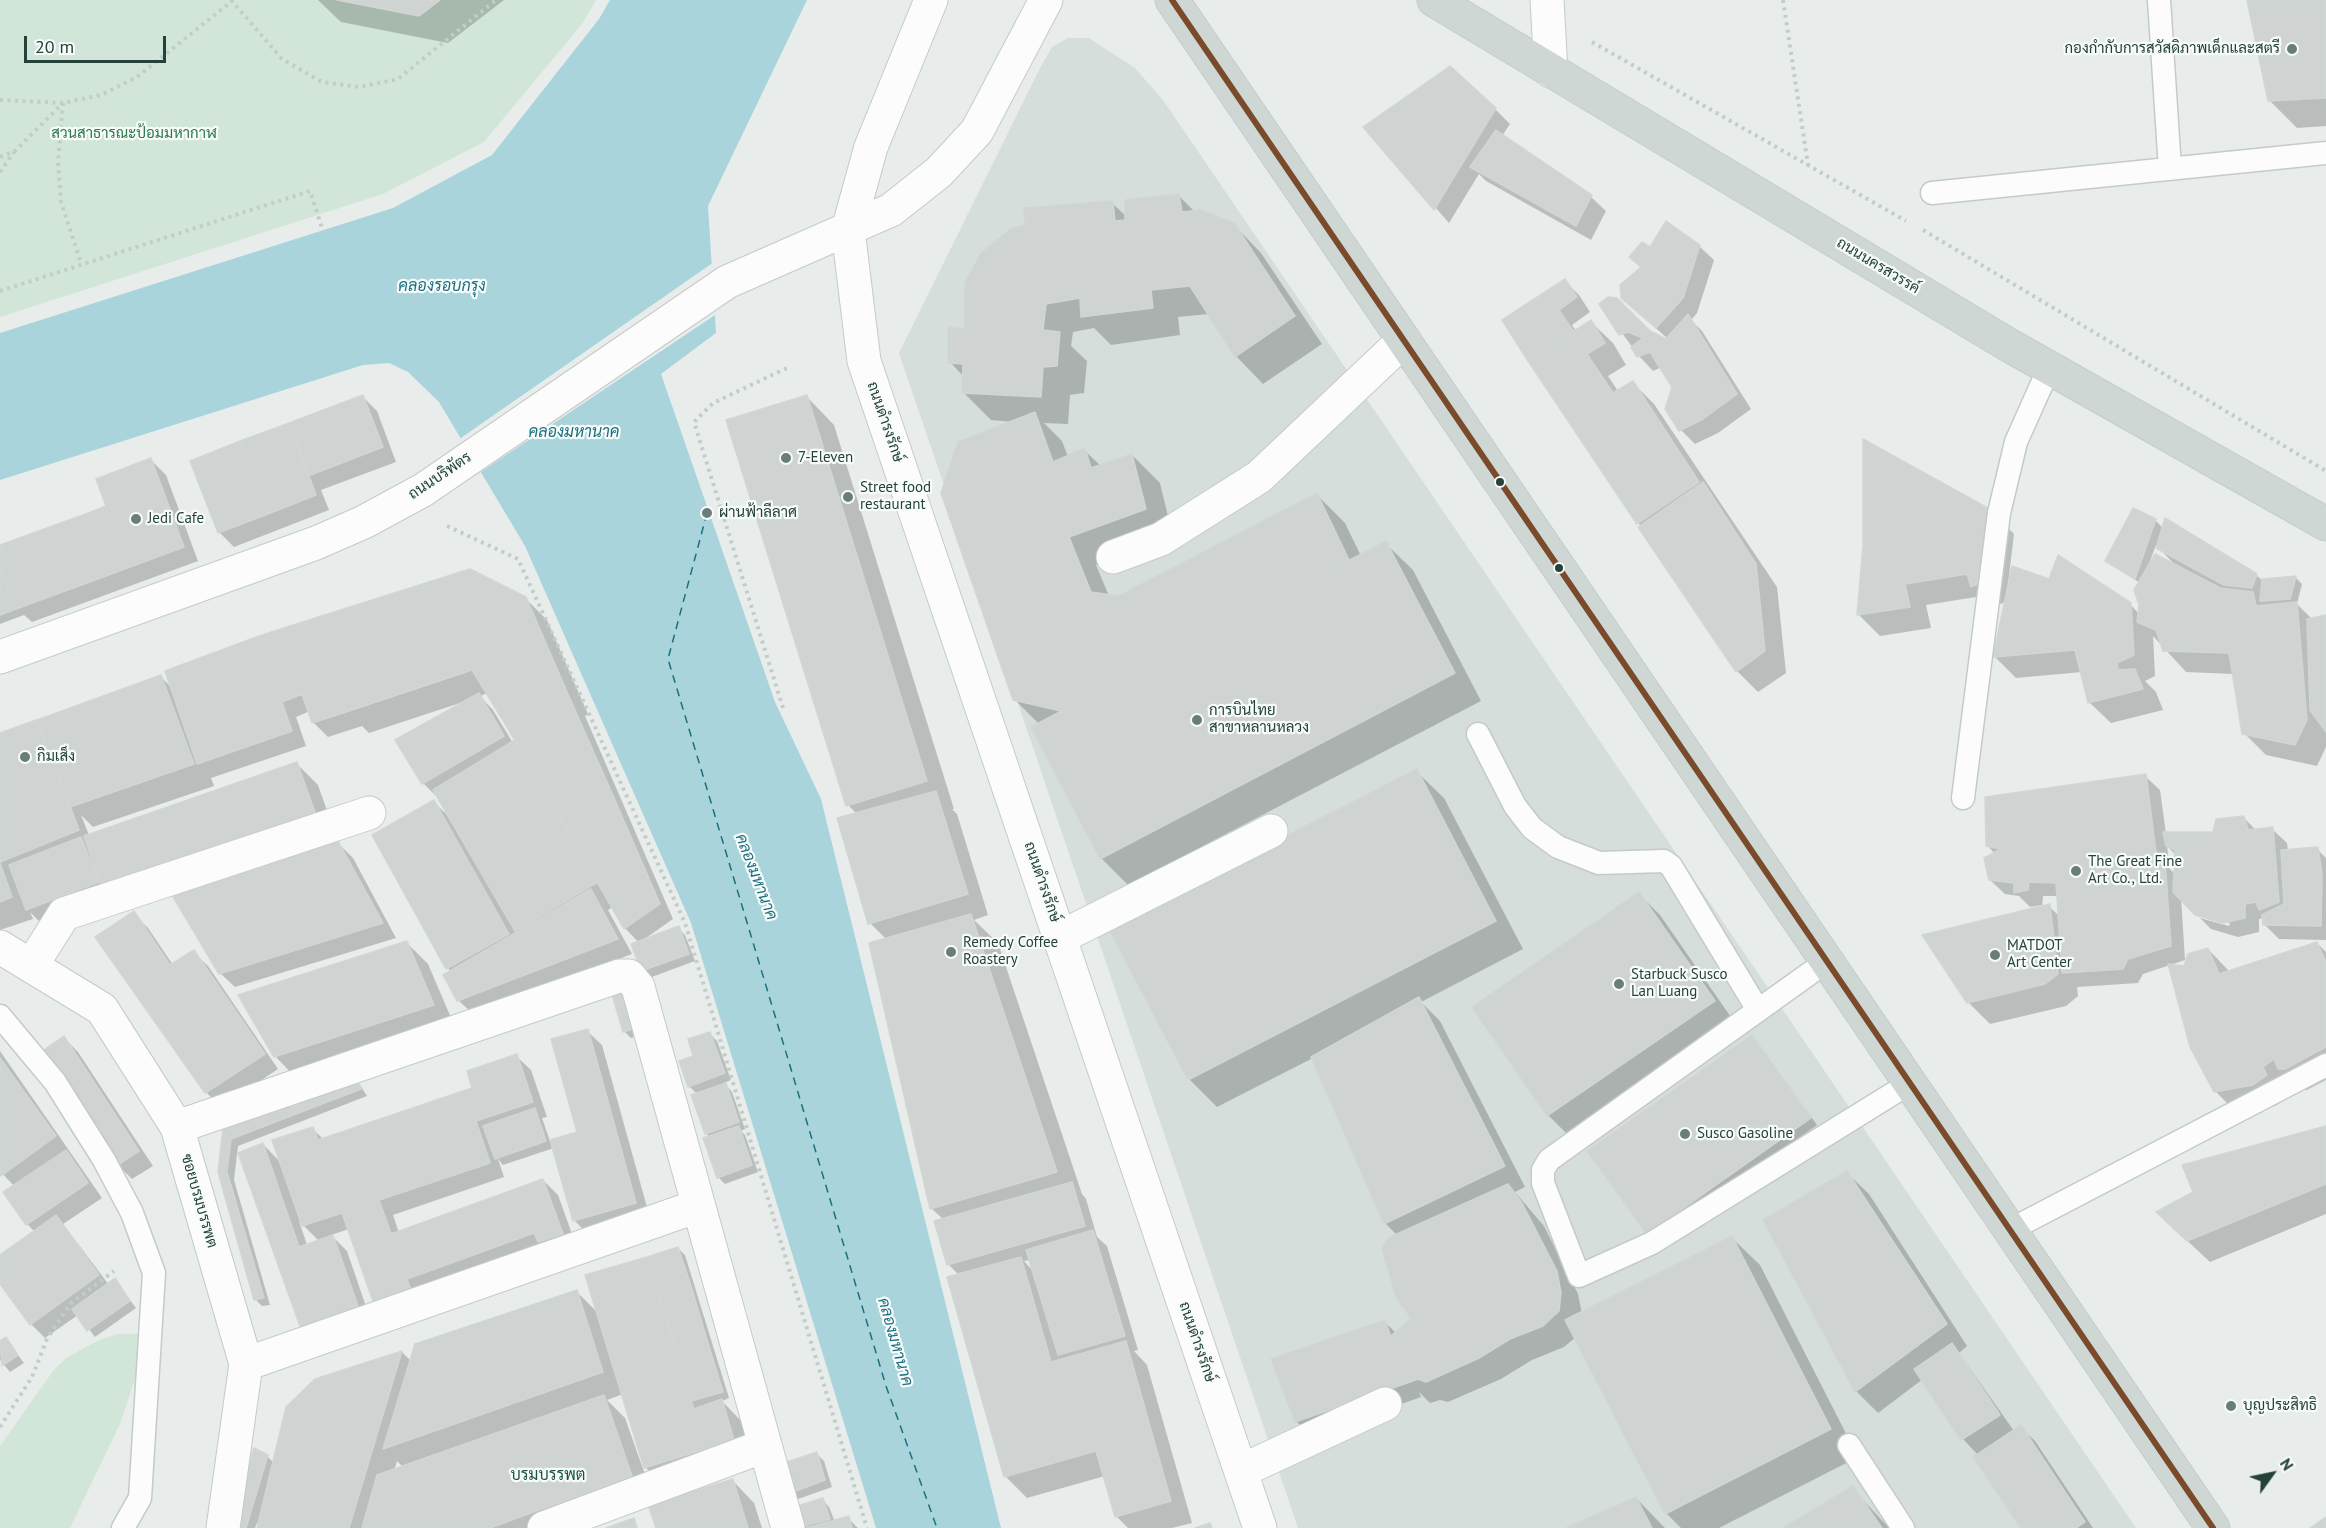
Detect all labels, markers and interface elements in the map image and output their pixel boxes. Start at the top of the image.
scale bar [27,24,170,62]
text: 20 m [35,35,74,58]
place label: กองกำกับการสวัสดิภาพเด็กและสตรี [2064,40,2280,58]
marker: กองกำกับการสวัสดิภาพเด็กและสตรี [2285,42,2299,56]
park label: สวนสาธารณะป้อมมหากาฬ [51,125,217,143]
street label: ถนนนครสวรรค์ [1833,234,1923,298]
water label: คลองรอบกรุง [398,276,486,296]
street label: ถนนดำรงรักษ์ [863,379,907,465]
water label: คลองมหานาค [529,422,619,442]
street label: ถนนบริพัตร [405,448,475,504]
place label: 7-Eleven [798,449,853,467]
marker: 7-Eleven [779,451,793,465]
unlabelled marker [1494,476,1506,488]
place label: Street food restaurant [860,479,931,514]
marker: Street food restaurant [841,490,855,504]
place label: ผ่านฟ้าลีลาศ [719,504,797,522]
marker: ผ่านฟ้าลีลาศ [700,506,714,520]
place label: Jedi Cafe [148,510,204,528]
marker: Jedi Cafe [129,512,143,526]
unlabelled marker [1553,562,1565,574]
place label: การบินไทย สาขาหลานหลวง [1209,702,1309,737]
marker: การบินไทย สาขาหลานหลวง [1190,713,1204,727]
place label: กิมเส็ง [37,748,75,766]
marker: กิมเส็ง [18,750,32,764]
water label: คลองมหานาค [731,831,781,923]
street label: ถนนดำรงรักษ์ [1020,839,1064,925]
place label: The Great Fine Art Co., Ltd. [2088,853,2182,888]
marker: The Great Fine Art Co., Ltd. [2069,864,2083,878]
place label: Remedy Coffee Roastery [963,934,1058,969]
place label: MATDOT Art Center [2007,937,2072,972]
marker: Remedy Coffee Roastery [944,945,958,959]
marker: MATDOT Art Center [1988,948,2002,962]
place label: Starbuck Susco Lan Luang [1631,966,1728,1001]
marker: Starbuck Susco Lan Luang [1612,977,1626,991]
place label: Susco Gasoline [1697,1125,1793,1143]
marker: Susco Gasoline [1678,1127,1692,1141]
street label: ซอยบรมบรรพต [177,1152,221,1250]
water label: คลองมหานาค [873,1296,917,1388]
street label: ถนนดำรงรักษ์ [1175,1299,1219,1385]
place label: บุญประสิทธิ [2243,1397,2317,1415]
marker: บุญประสิทธิ [2224,1399,2238,1413]
north arrow [2242,1444,2302,1504]
text: N [2276,1454,2298,1474]
district label: บรมบรรพต [511,1465,585,1485]

